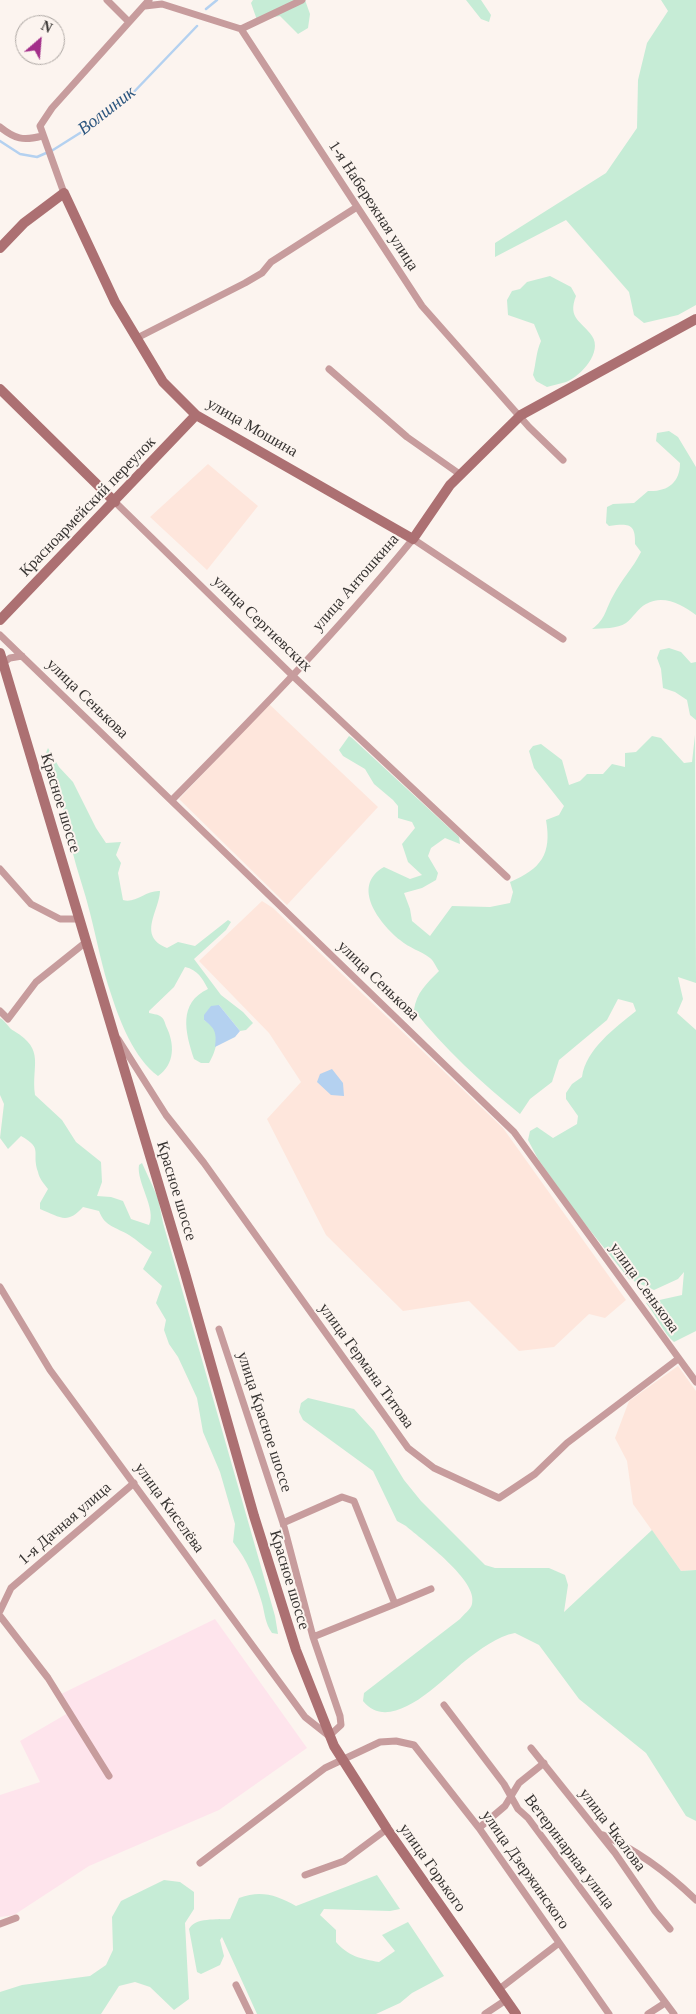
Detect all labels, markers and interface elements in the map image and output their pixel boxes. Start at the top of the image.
north arrow [15,15,65,65]
text: N [39,18,54,36]
water label: Волшник [74,82,140,140]
street label: 1-я Набережная улица [324,137,422,275]
street label: улица Мошина [203,394,301,462]
street label: Красноармейский переулок [16,433,160,581]
street label: улица Антошкина [308,530,404,636]
street label: улица Сергиевских [208,572,316,676]
street label: улица Сенькова [42,655,132,743]
street label: Красное шоссе [36,751,84,855]
street label: улица Сенькова [333,937,423,1025]
street label: Красное шоссе [152,1139,200,1243]
street label: улица Сенькова [605,1239,683,1337]
street label: улица Германа Титова [314,1300,418,1432]
street label: улица Красное шоссе [232,1349,296,1495]
street label: улица Киселёва [130,1459,208,1557]
street label: 1-я Дачная улица [15,1478,115,1570]
street label: Красное шоссе [265,1528,313,1632]
street label: улица Чкалова [575,1785,649,1875]
street label: Ветеринарная улица [520,1791,618,1913]
street label: улица Дзержинского [477,1807,573,1933]
street label: улица Горького [394,1820,470,1916]

